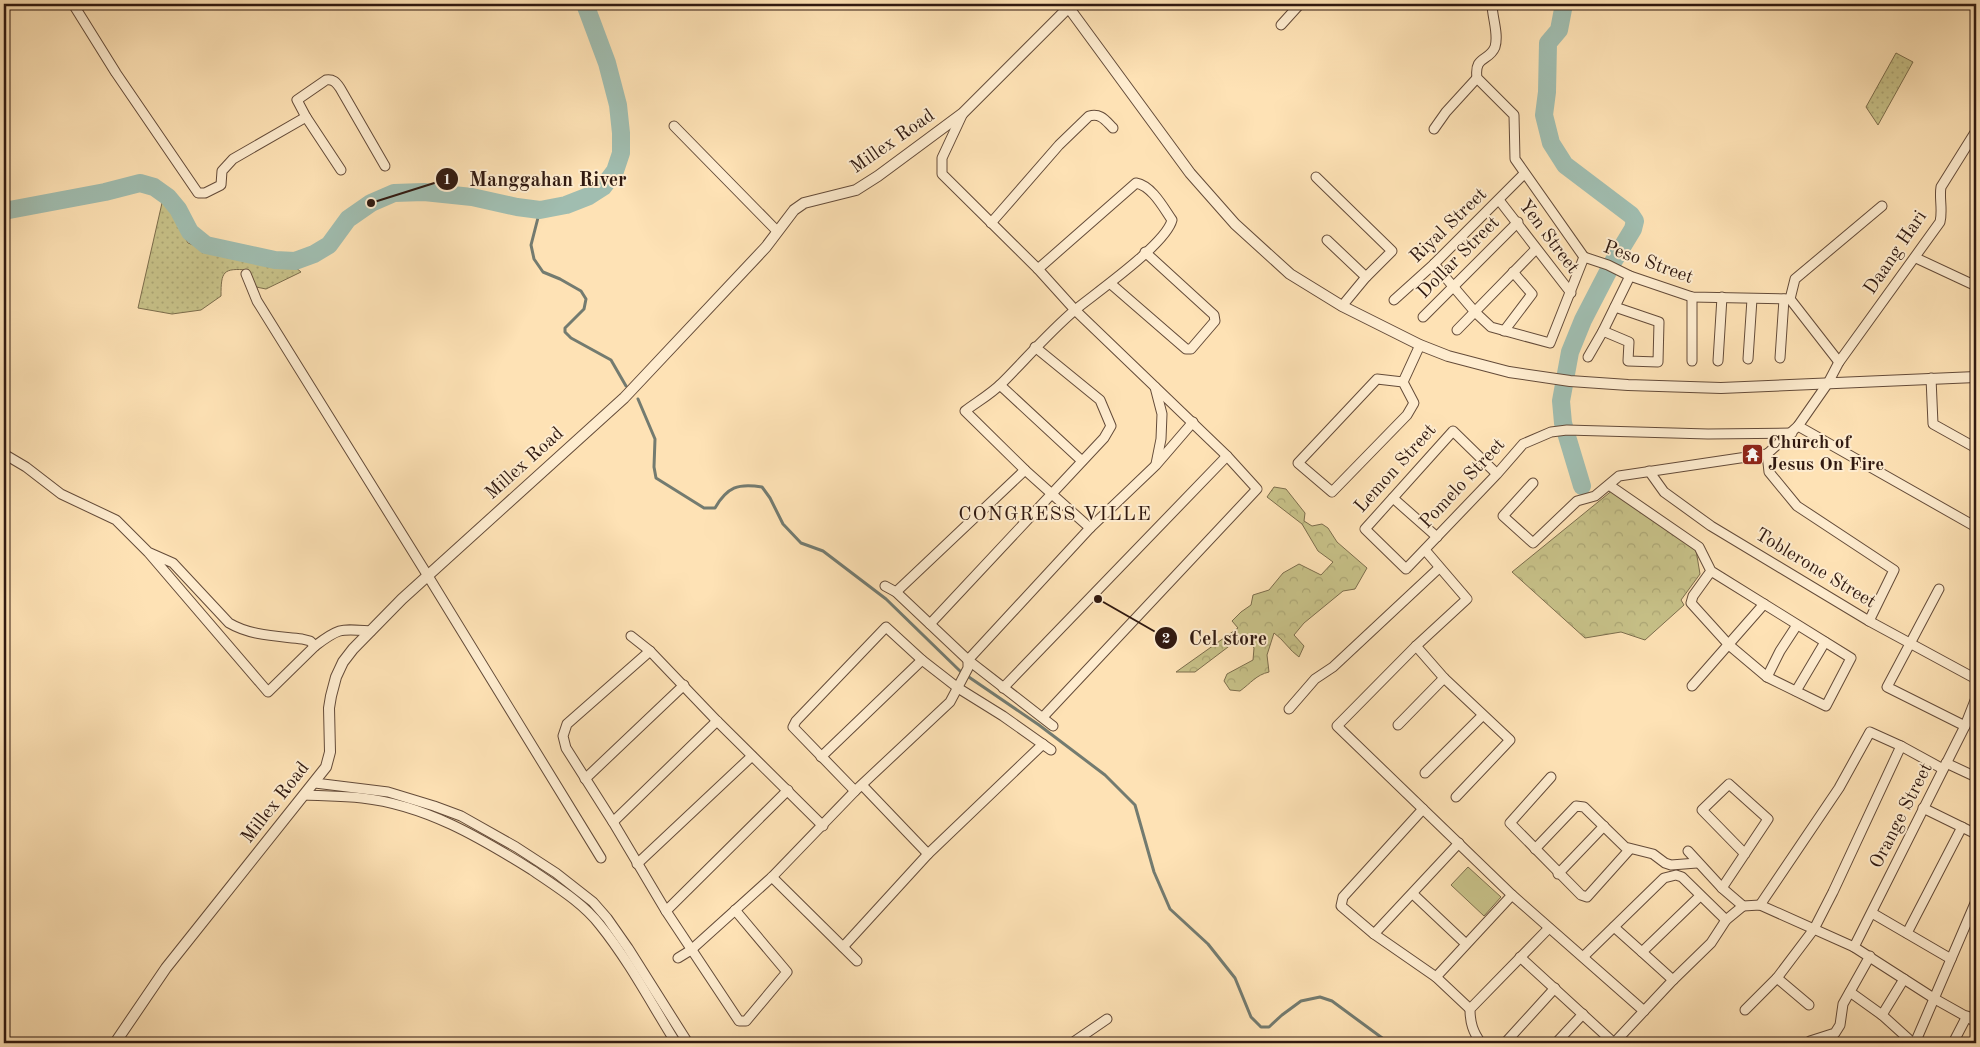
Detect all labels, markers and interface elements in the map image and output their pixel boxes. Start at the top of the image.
street label: Millex Road [848,106,938,178]
callout: Manggahan River [434,161,637,196]
text: Manggahan River [469,171,627,191]
text: 1 [443,173,451,188]
street label: Riyal Street [1407,185,1491,267]
street label: Yen Street [1514,196,1582,278]
street label: Daang Hari [1861,208,1931,298]
street label: Dollar Street [1414,213,1504,303]
street label: Peso Street [1601,238,1695,288]
street label: Lemon Street [1351,421,1441,517]
street label: Millex Road [482,424,568,504]
place label: Church of Jesus On Fire [1768,434,1884,475]
street label: Pomelo Street [1417,435,1509,533]
temple icon: Church of Jesus On Fire [1740,442,1764,466]
district label: CONGRESS VILLE [958,505,1152,525]
street label: Toblerone Street [1751,526,1879,612]
callout: Cel store [1154,620,1277,655]
text: Cel store [1189,630,1267,650]
text: 2 [1162,632,1170,647]
street label: Millex Road [238,759,314,847]
street label: Orange Street [1867,760,1937,872]

